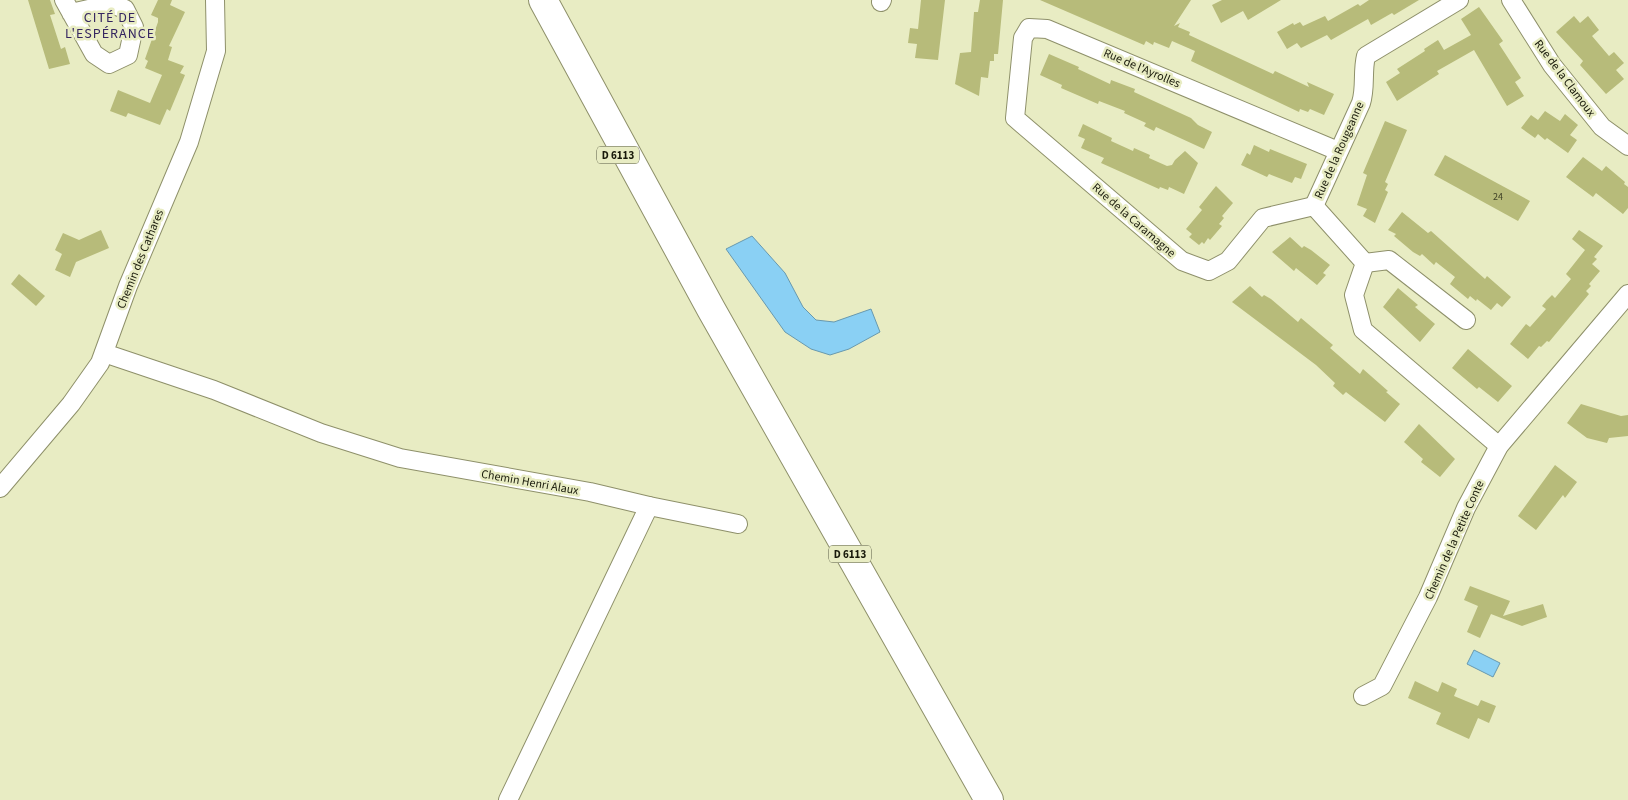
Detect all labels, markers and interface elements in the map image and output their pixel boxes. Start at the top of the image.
district label: CITÉ DE L'ESPÉRANCE [65,8,155,44]
street label: Rue de la Clamoux [1530,36,1600,121]
street label: Rue de l'Ayrolles [1101,45,1183,92]
street label: Rue de la Rougeanne [1310,99,1369,202]
road number: D 6113 [597,146,639,164]
street label: Rue de la Caramagne [1088,179,1179,261]
house number: 24 [1493,190,1503,204]
street label: Chemin des Cathares [113,207,168,311]
street label: Chemin Henri Alaux [480,466,581,500]
street label: Chemin de la Petite Conte [1420,478,1488,603]
road number: D 6113 [829,546,871,562]

